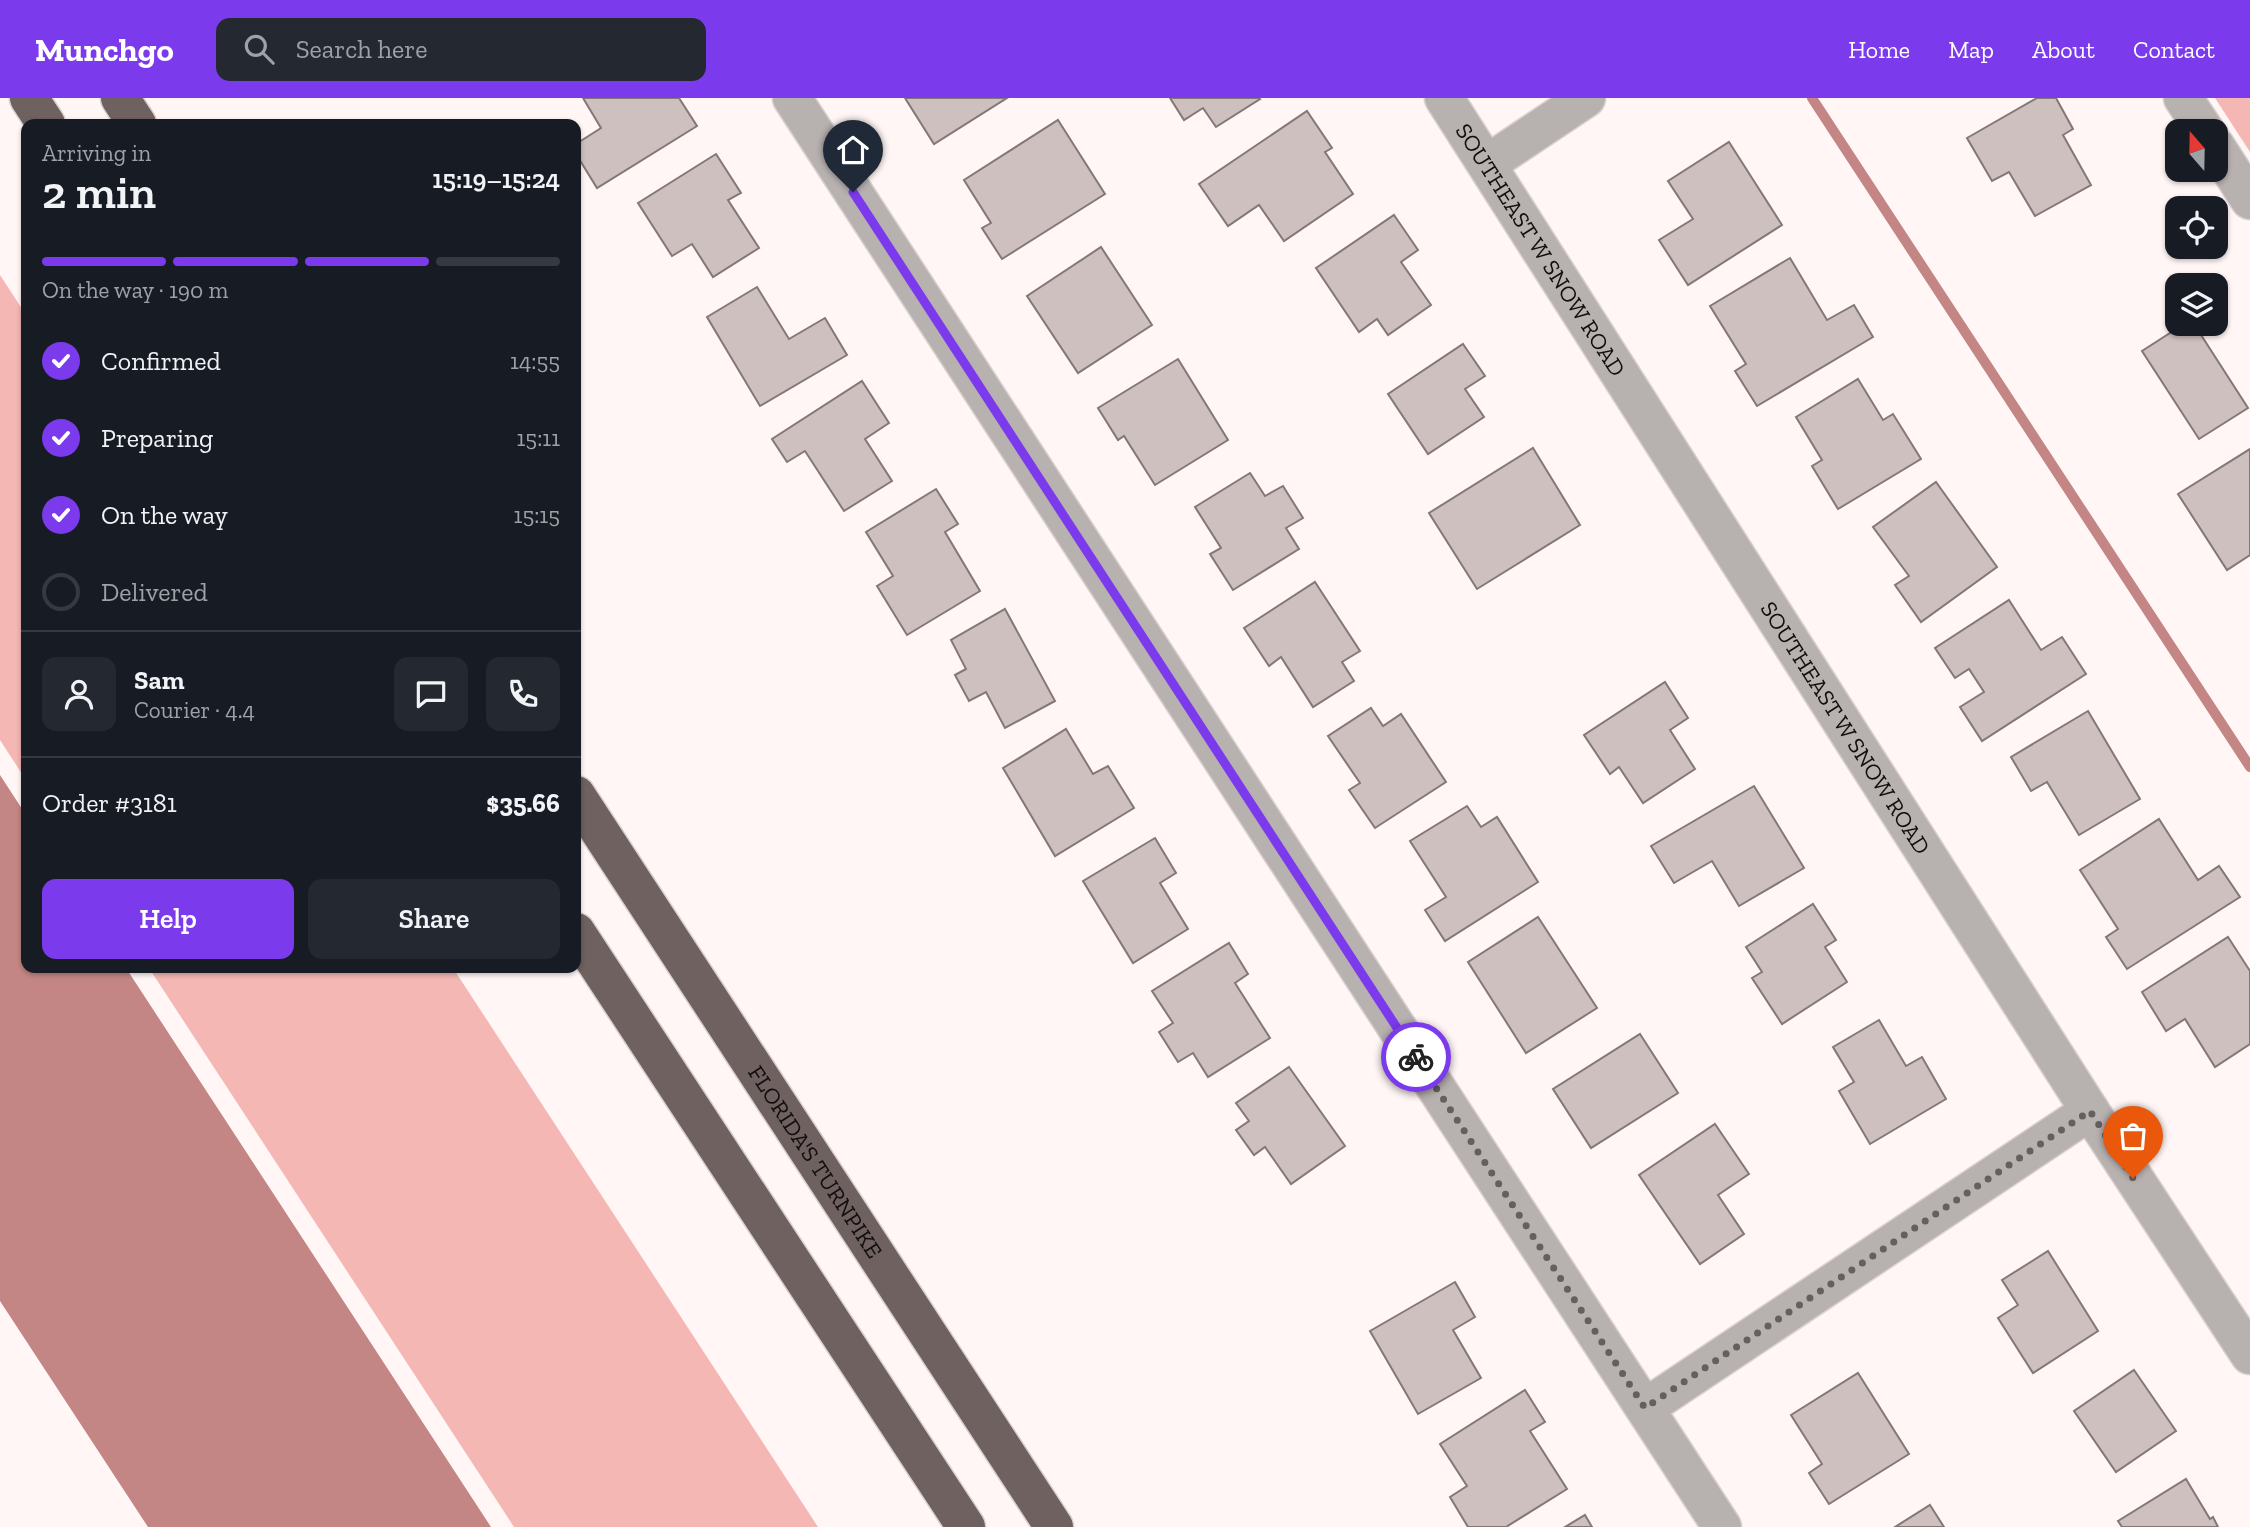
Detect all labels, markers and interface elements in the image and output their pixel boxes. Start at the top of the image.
search box [216,18,706,81]
text: Munchgo [35,30,174,69]
icon: search [240,30,278,68]
text: Search here [296,33,427,65]
text: Home [1848,35,1910,64]
text: Map [1948,35,1994,64]
text: About [2032,35,2095,64]
text: Contact [2133,35,2215,64]
street label: SOUTHEAST W SNOW ROAD [1450,118,1632,381]
north arrow [2165,119,2228,182]
map controls [2165,119,2228,336]
pin [823,120,883,192]
icon: home [834,131,872,169]
text: Arriving in [42,139,151,167]
text: 15:19–15:24 [432,163,560,195]
text: 2 min [42,165,156,220]
button: locate [2165,196,2228,259]
button: layers [2165,273,2228,336]
text: On the way · 190 m [42,276,228,304]
icon: check [42,342,80,380]
text: Confirmed [101,345,221,377]
text: 14:55 [510,347,560,375]
icon: check [42,419,80,457]
text: Preparing [101,422,213,454]
text: 15:11 [517,424,560,452]
icon: check [42,496,80,534]
text: On the way [101,499,228,531]
text: 15:15 [514,501,560,529]
text: Delivered [101,576,208,608]
street label: SOUTHEAST W SNOW ROAD [1755,596,1937,860]
button: person [42,657,116,731]
button: chat [394,657,468,731]
button: phone [486,657,560,731]
text: Sam [134,664,184,696]
text: Courier · 4.4 [134,696,255,724]
text: Order #3181 [42,787,177,819]
text: $35.66 [486,787,560,819]
button: Help [42,879,294,959]
button: Share [308,879,560,959]
courier [1381,1022,1451,1092]
icon: bike [1397,1038,1435,1076]
street label: FLORIDA'S TURNPIKE [742,1060,889,1263]
pin [2103,1106,2163,1178]
icon: bag [2114,1117,2152,1155]

